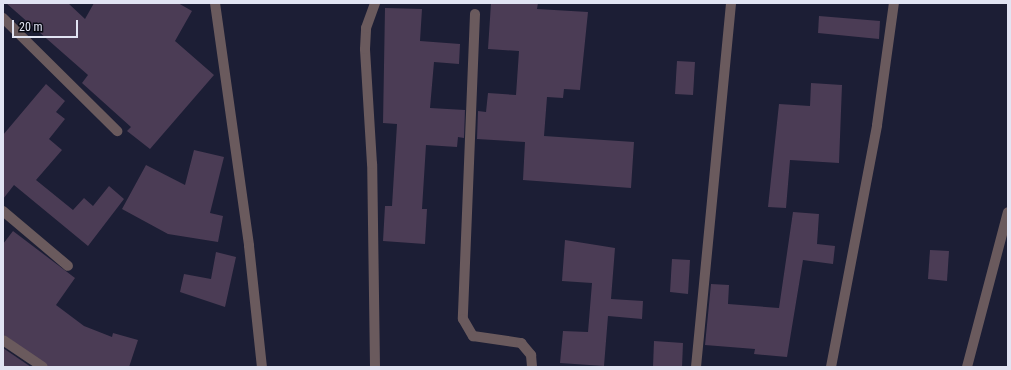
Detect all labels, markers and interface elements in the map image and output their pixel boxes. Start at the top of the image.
scale bar [14,12,80,38]
text: 20 m [19,20,43,34]

